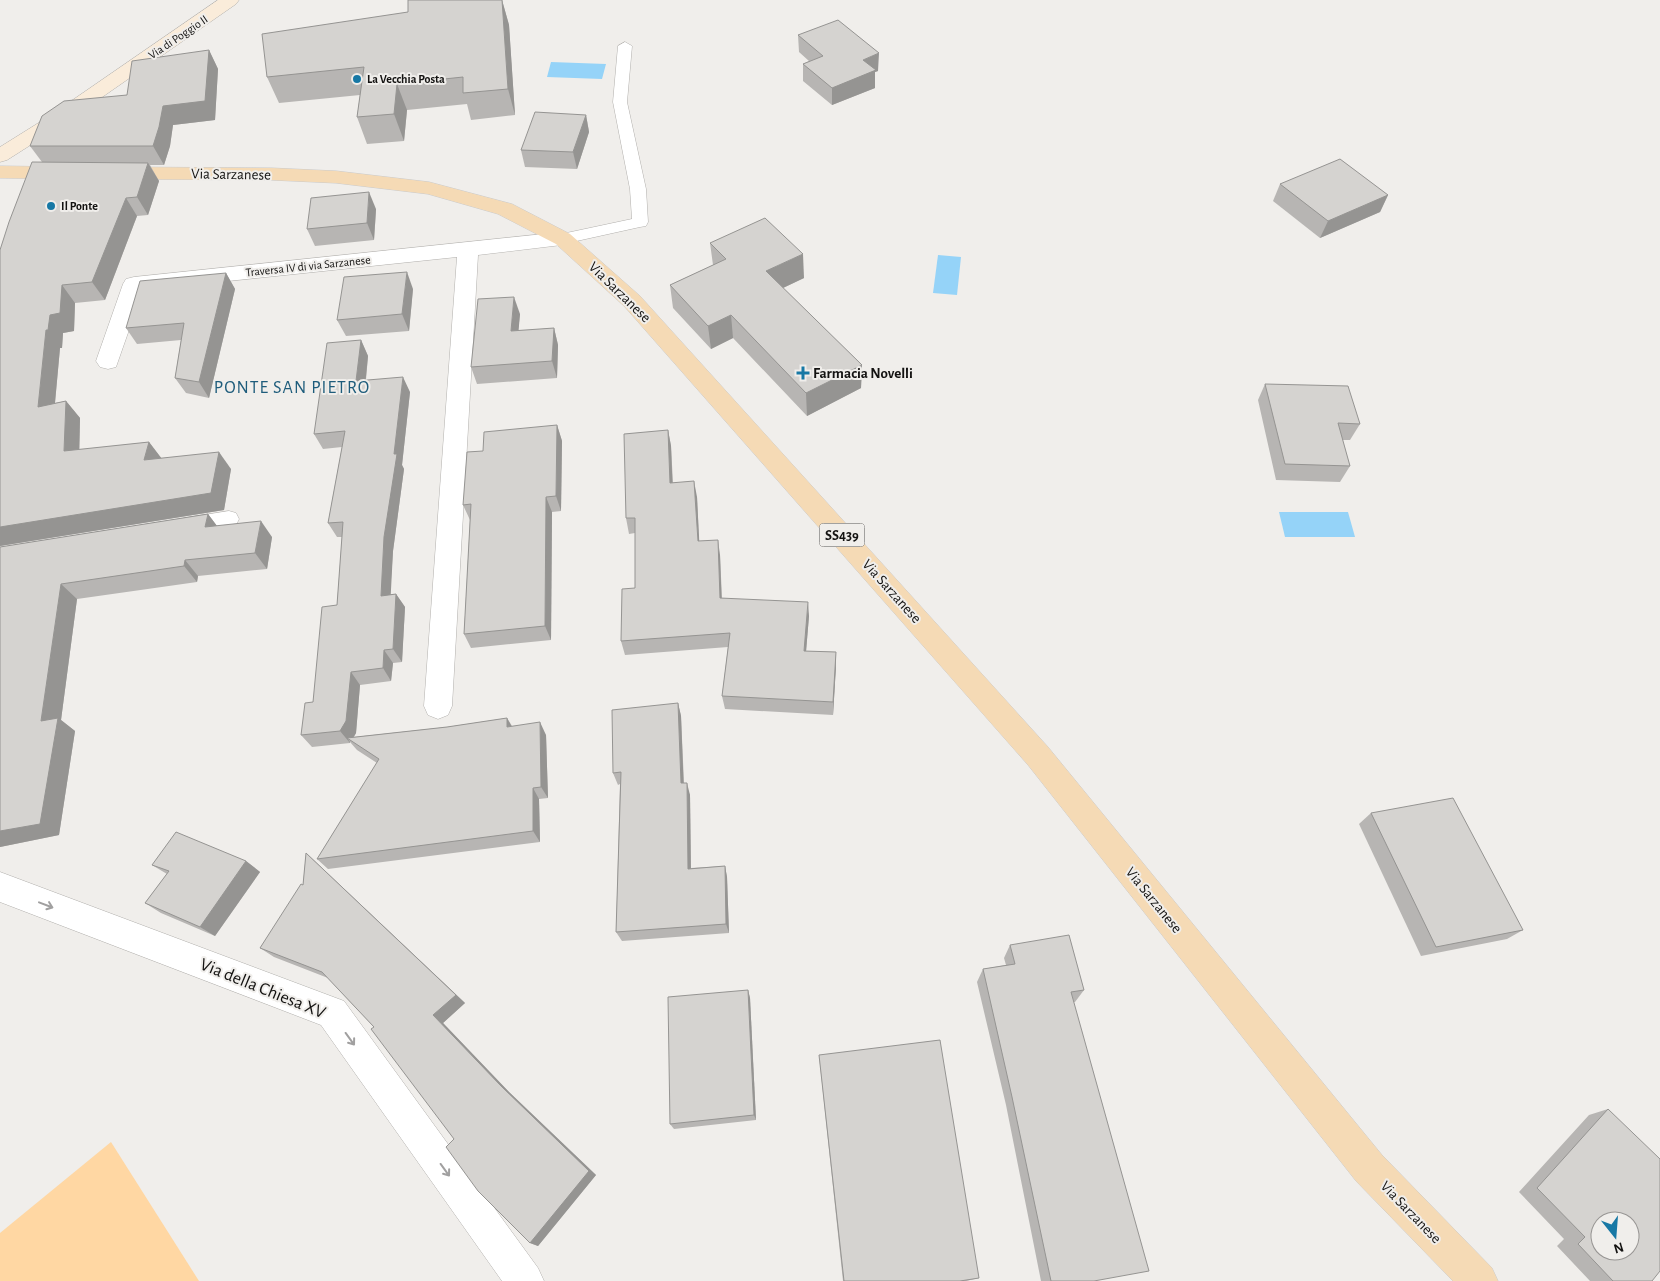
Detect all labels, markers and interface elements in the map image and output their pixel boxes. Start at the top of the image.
street label: Via di Poggio II [146,13,210,61]
marker: La Vecchia Posta [351,73,363,85]
place label: La Vecchia Posta [367,73,445,85]
street label: Via Sarzanese [191,166,271,183]
marker: Il Ponte [45,200,57,212]
place label: Il Ponte [61,200,98,212]
street label: Traversa IV di via Sarzanese [245,253,371,279]
street label: Via Sarzanese [586,259,654,326]
place label: Farmacia Novelli [813,366,913,381]
marker: Farmacia Novelli [797,367,809,379]
district label: PONTE SAN PIETRO [214,379,370,397]
road number: SS439 [820,524,864,546]
street label: Via Sarzanese [859,557,924,626]
street label: Via Sarzanese [1123,865,1185,936]
one-way arrow [38,901,53,910]
street label: Via della Chiesa XV [197,956,329,1023]
one-way arrow [345,1032,355,1046]
one-way arrow [440,1163,450,1177]
street label: Via Sarzanese [1377,1178,1444,1246]
north arrow [1590,1211,1640,1261]
text: N [1612,1239,1625,1256]

